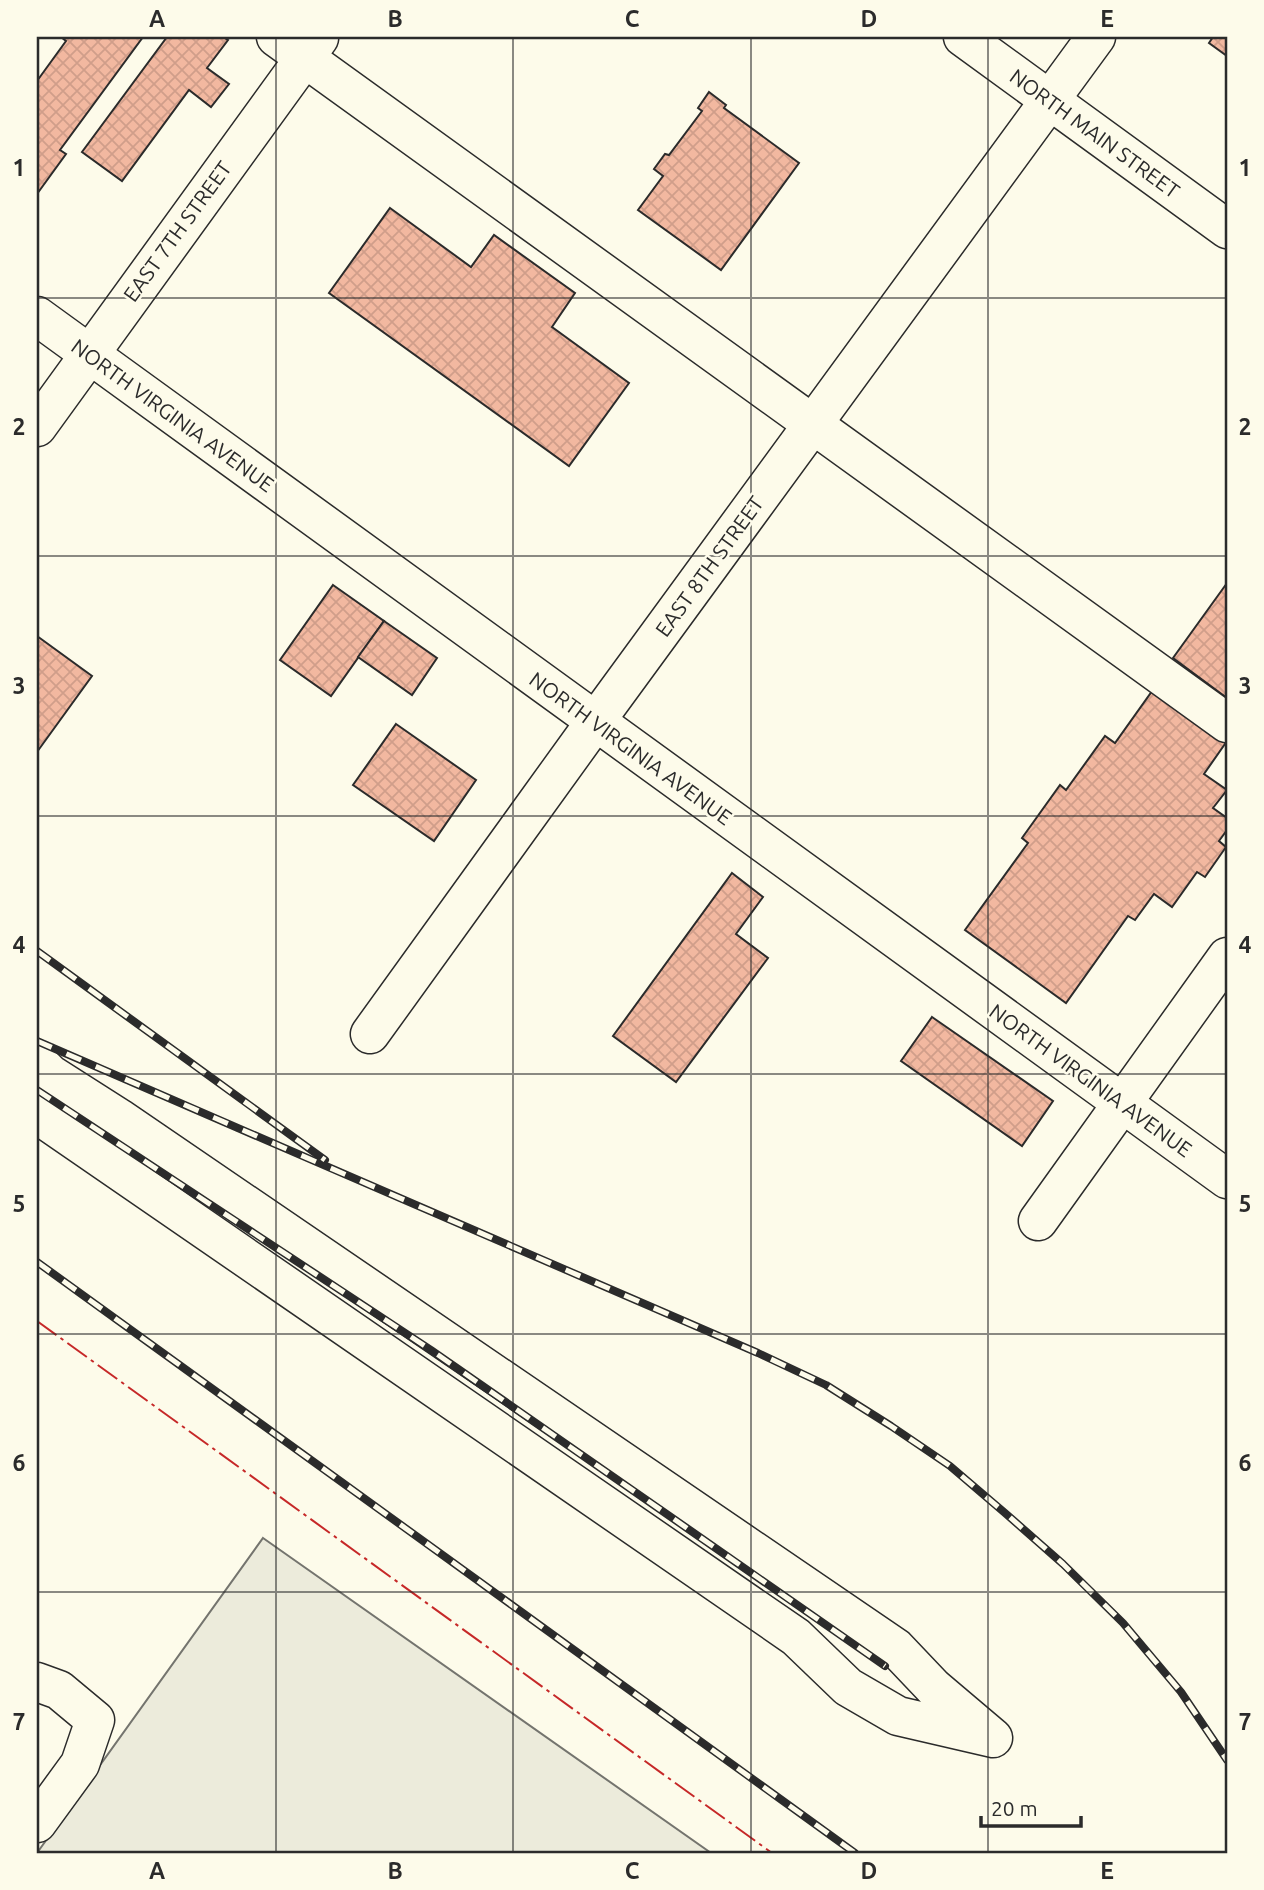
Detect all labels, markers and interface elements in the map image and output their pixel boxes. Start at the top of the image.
text: A [149,6,165,31]
text: B [387,6,403,31]
text: C [625,6,640,31]
text: D [861,6,877,31]
text: E [1100,6,1114,31]
street label: NORTH MAIN STREET [1006,63,1185,203]
text: 1 [13,155,25,180]
text: 1 [1239,155,1251,180]
street label: EAST 7TH STREET [118,156,236,306]
street label: NORTH VIRGINIA AVENUE [67,334,279,496]
text: 2 [13,414,25,439]
text: 2 [1239,414,1251,439]
street label: EAST 8TH STREET [650,491,768,641]
street label: NORTH VIRGINIA AVENUE [525,667,737,829]
text: 3 [13,673,25,698]
text: 3 [1239,673,1251,698]
text: 4 [13,932,26,957]
text: 4 [1239,932,1252,957]
street label: NORTH VIRGINIA AVENUE [985,999,1197,1161]
text: 5 [13,1191,25,1216]
text: 5 [1239,1191,1251,1216]
text: 6 [13,1450,26,1475]
text: 6 [1239,1450,1252,1475]
text: 7 [13,1709,25,1734]
text: 7 [1239,1709,1251,1734]
scale bar [981,1785,1080,1829]
text: 20 m [991,1796,1038,1820]
text: A [149,1858,165,1883]
text: B [387,1858,403,1883]
text: C [625,1858,640,1883]
text: D [861,1858,877,1883]
text: E [1100,1858,1114,1883]

